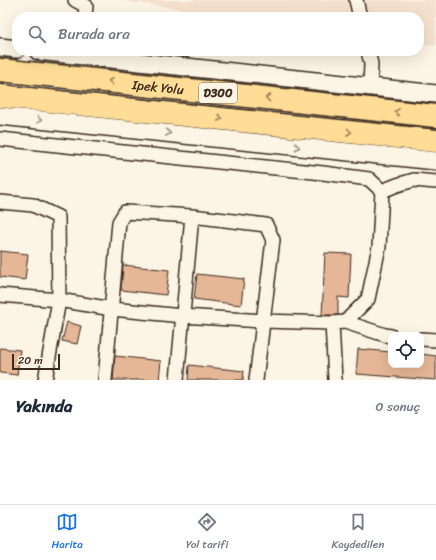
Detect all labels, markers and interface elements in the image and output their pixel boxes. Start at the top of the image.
search box [12,12,424,56]
text: Burada ara [58,21,130,47]
icon: search [26,23,48,45]
street label: Ipek Yolu [130,72,185,101]
one-way arrow [108,77,114,86]
road number: D300 [199,83,237,103]
one-way arrow [265,94,271,103]
one-way arrow [394,107,400,116]
one-way arrow [217,114,223,123]
one-way arrow [36,115,42,124]
one-way arrow [346,127,352,136]
one-way arrow [165,129,171,138]
one-way arrow [294,142,300,151]
map controls [388,332,424,368]
button: locate [388,332,424,368]
text: 20 m [18,351,43,370]
scale bar [12,352,60,371]
text: Yakında [16,391,72,421]
text: 0 sonuç [375,395,420,418]
tab: Harita [52,511,83,554]
tab: Yol tarifi [186,511,228,554]
tab: Kaydedilen [332,511,384,554]

